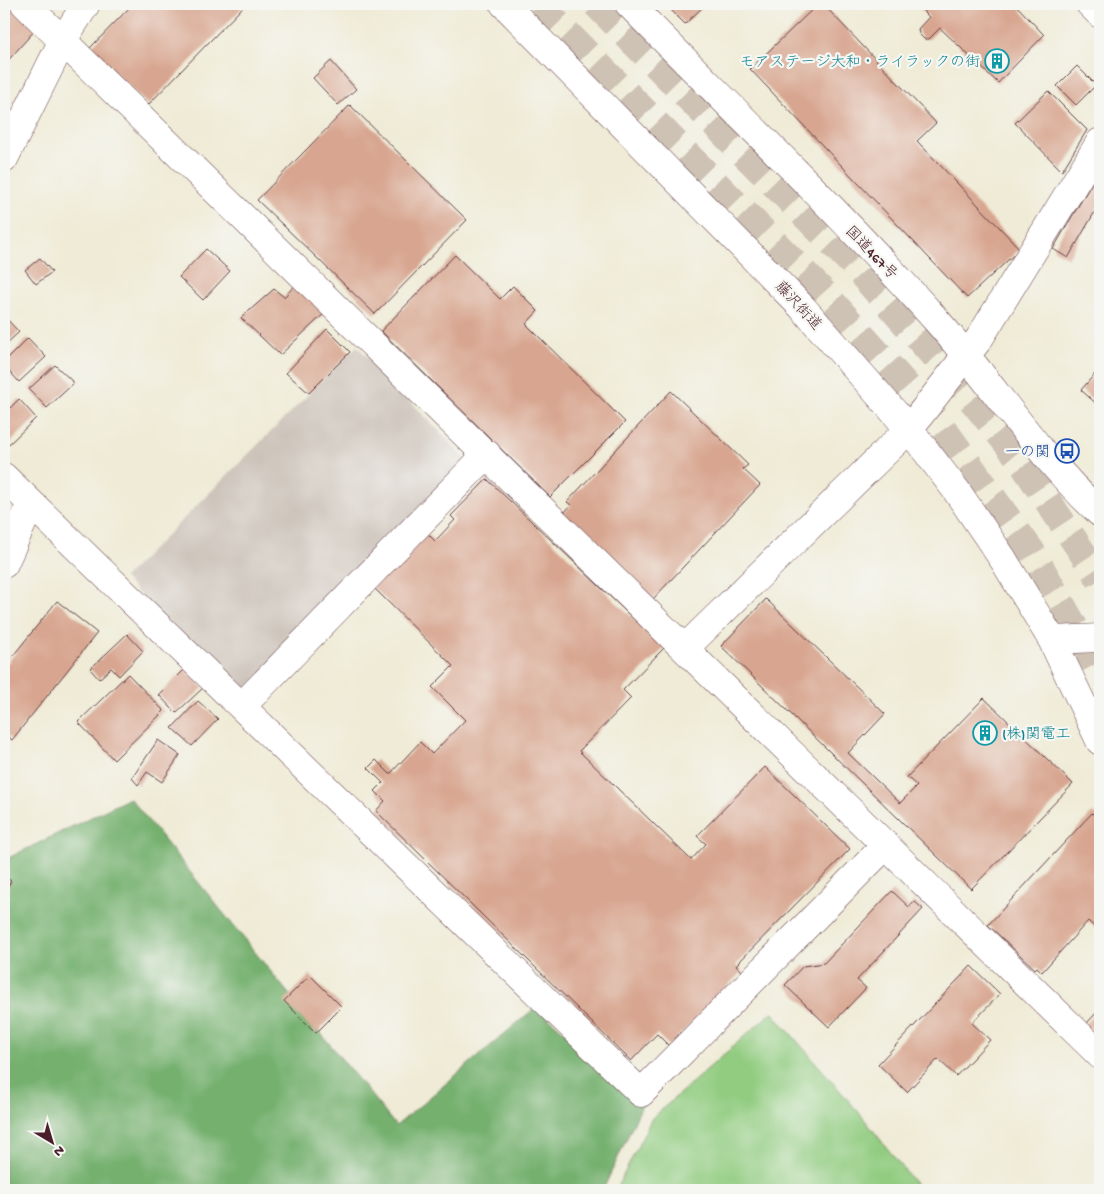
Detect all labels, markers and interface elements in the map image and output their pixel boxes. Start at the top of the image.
building icon: モアステージ大和・ライラックの街 [984,48,1010,74]
place label: モアステージ大和・ライラックの街 [739,54,980,72]
street label: 国道467号 [841,223,900,284]
street label: 藤沢街道 [770,278,825,334]
bus stop icon: 一の関 [1054,438,1080,464]
place label: 一の関 [1005,444,1050,462]
building icon: (株)関電工 [972,720,998,746]
place label: (株)関電工 [1002,726,1071,744]
north arrow [28,1116,78,1166]
text: N [50,1141,67,1160]

